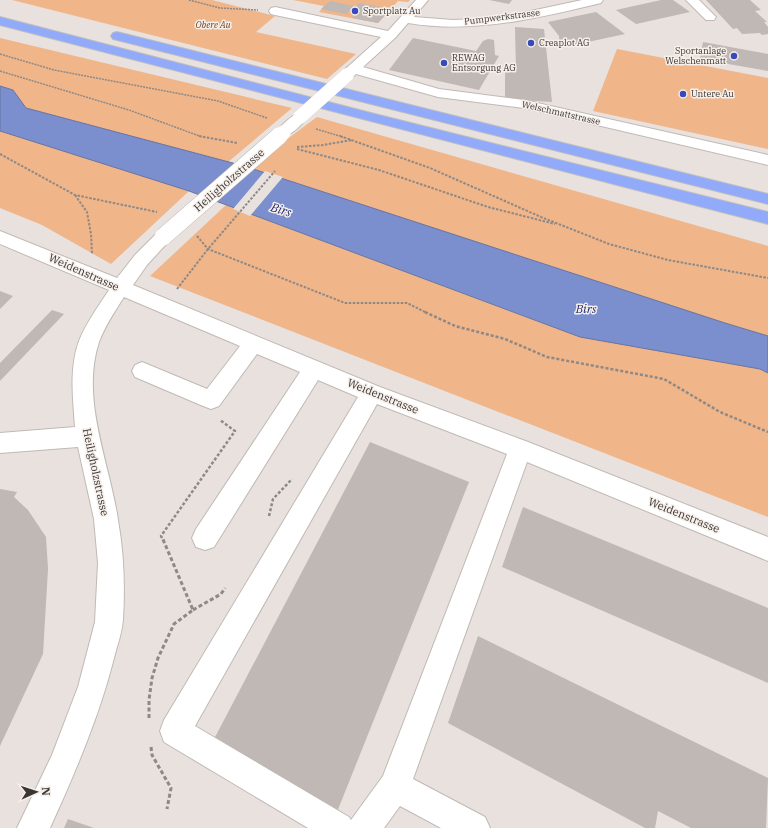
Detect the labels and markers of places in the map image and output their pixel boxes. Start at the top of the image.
place label: Sportplatz Au [363,5,421,16]
marker: Sportplatz Au [350,6,360,16]
place label: Creaplot AG [539,37,590,48]
marker: Creaplot AG [526,38,536,48]
place label: Sportanlage Welschenmatt [665,45,726,66]
marker: Sportanlage Welschenmatt [729,51,739,61]
place label: REWAG Entsorgung AG [452,52,516,73]
marker: REWAG Entsorgung AG [439,58,449,68]
place label: Untere Au [691,88,734,99]
marker: Untere Au [678,89,688,99]

